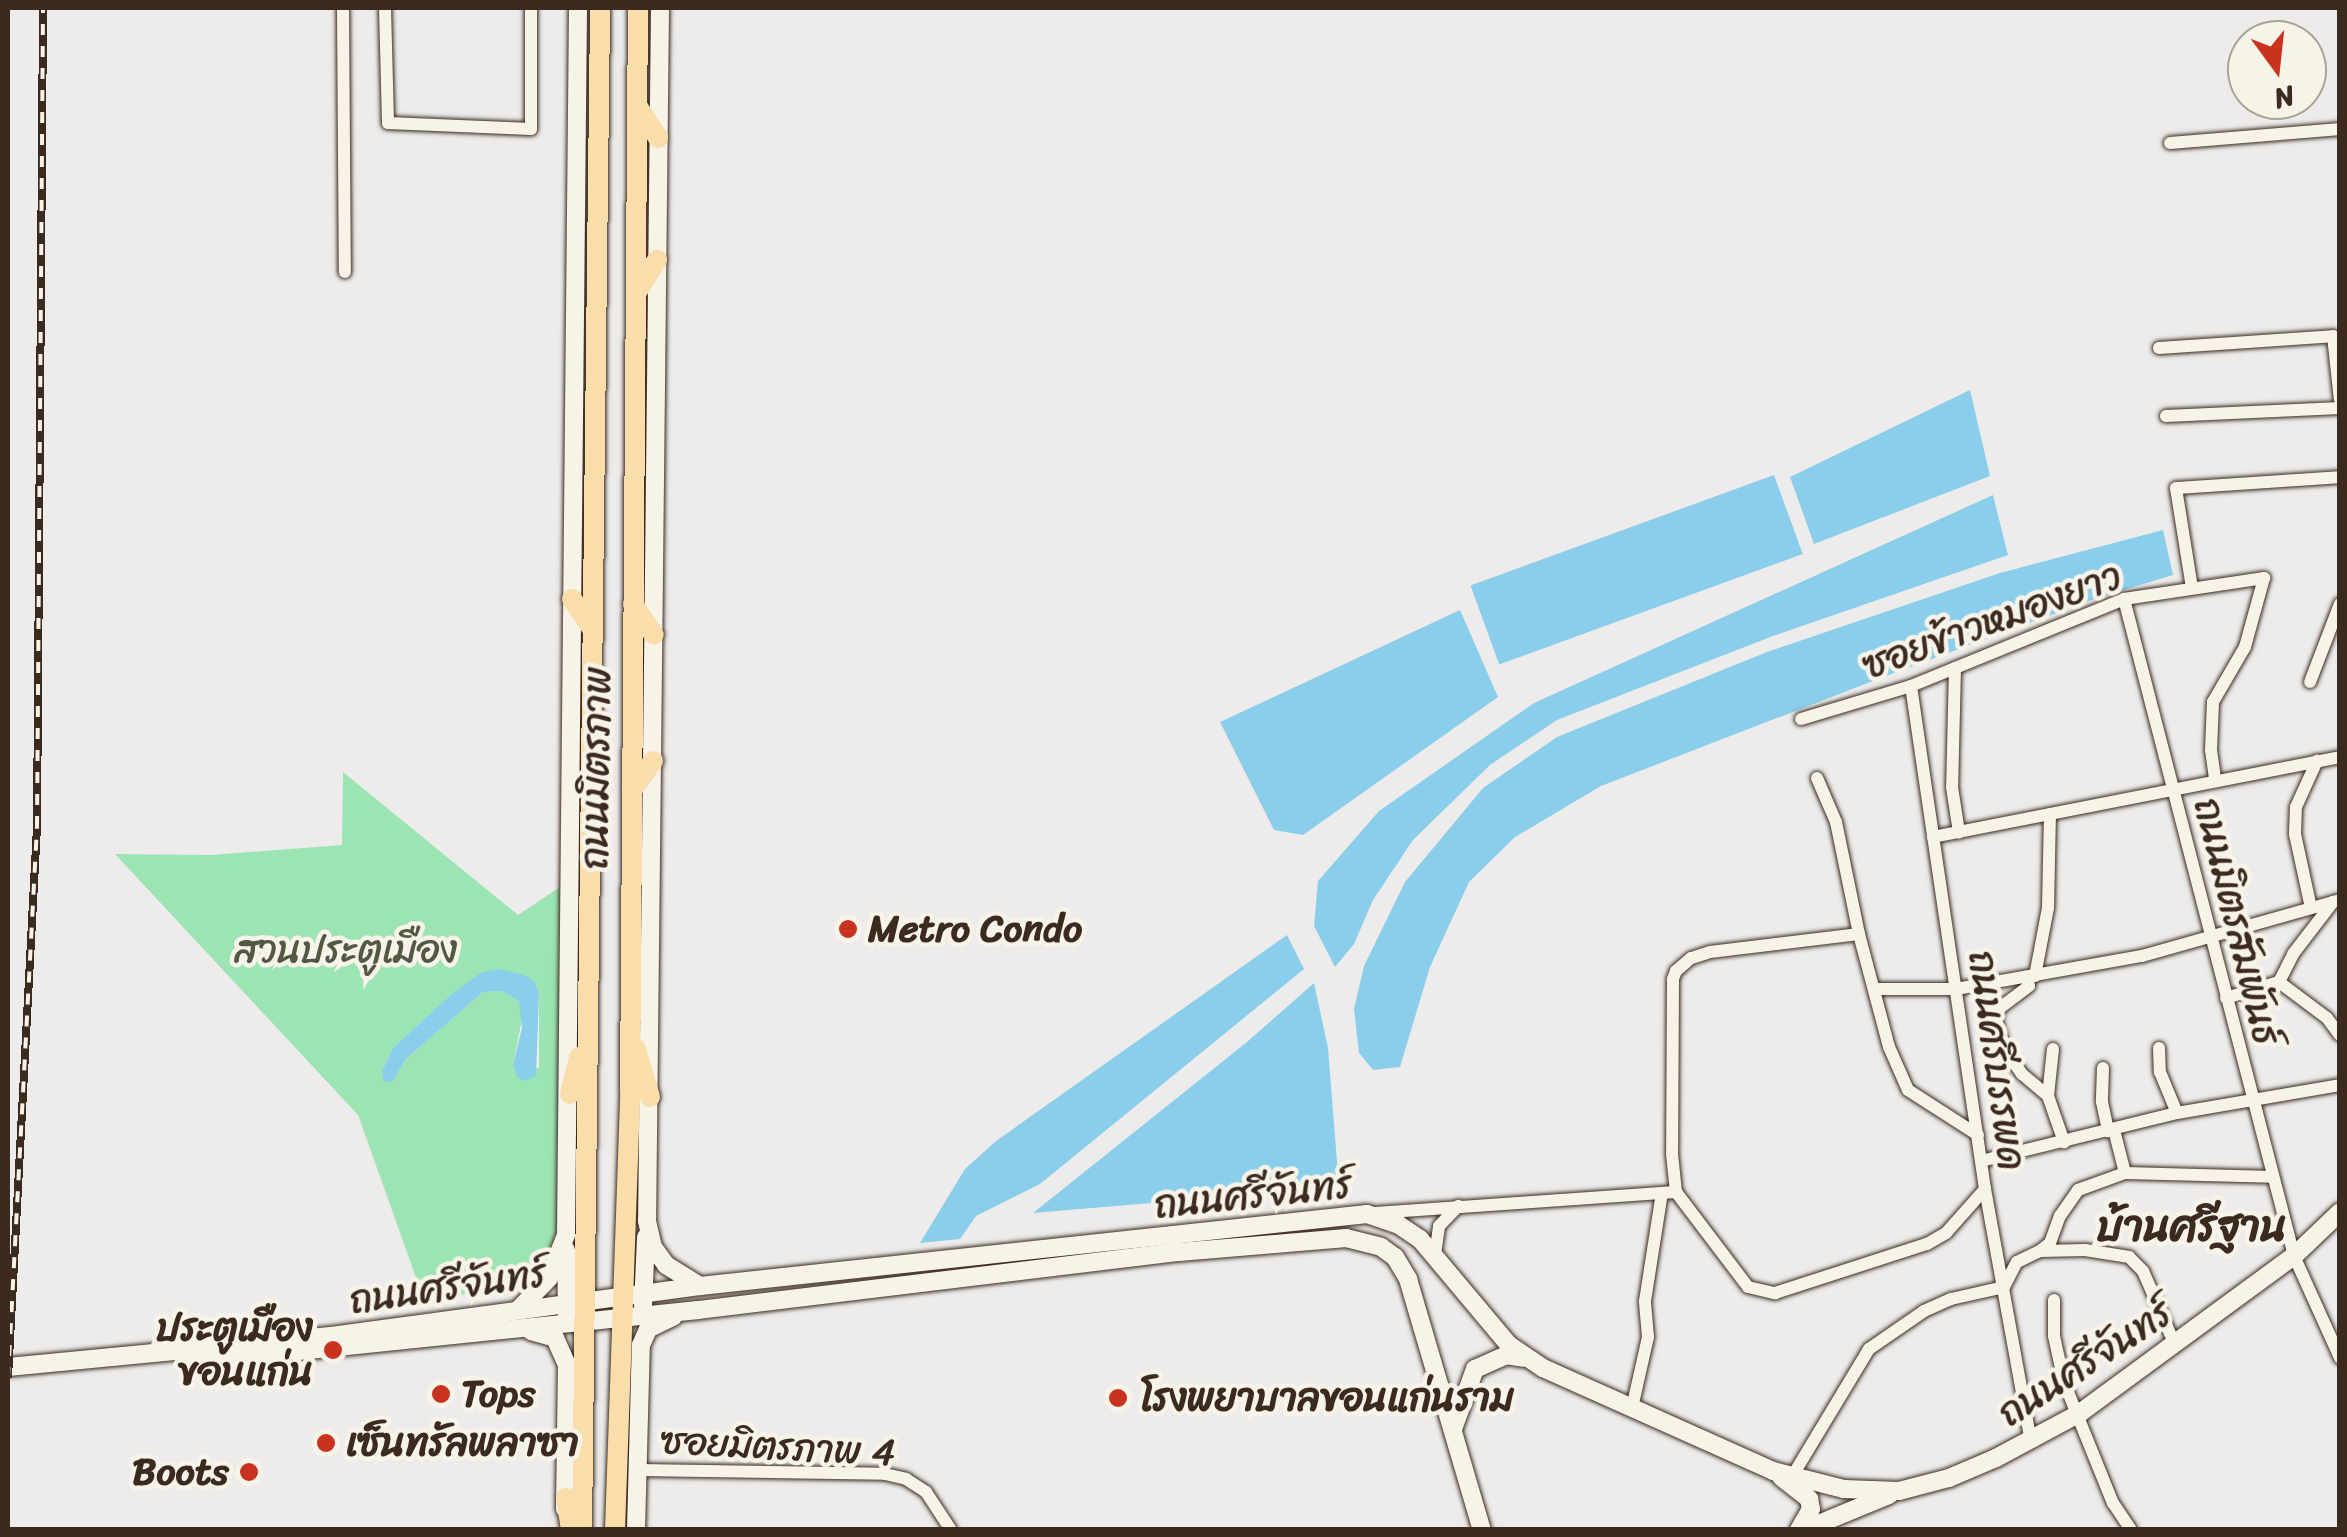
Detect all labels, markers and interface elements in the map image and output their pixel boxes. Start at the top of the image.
north arrow [2227,20,2327,120]
text: N [2269,71,2300,124]
street label: ซอยข้าวหมองยาว [1856,553,2128,689]
street label: ถนนมิตรภาพ [571,666,621,870]
street label: ถนนมิตรสัมพันธ์ [2184,793,2290,1049]
place label: Metro Condo [868,906,1083,952]
marker: Metro Condo [837,918,859,940]
park label: สวนประตูเมือง [234,927,458,973]
street label: ถนนศรีบรรพด [1959,947,2035,1173]
street label: ถนนศรีจันทร์ [1152,1162,1354,1228]
district label: บ้านศรีฐาน [2097,1201,2287,1251]
street label: ถนนศรีจันทร์ [346,1251,550,1323]
street label: ถนนศรีจันทร์ [1989,1290,2181,1436]
place label: ประตูเมือง ขอนแก่น [156,1305,313,1395]
marker: ประตูเมือง ขอนแก่น [322,1339,344,1361]
place label: Tops [461,1371,536,1417]
place label: โรงพยาบาลขอนแก่นราม [1140,1375,1514,1421]
marker: Tops [430,1383,452,1405]
marker: โรงพยาบาลขอนแก่นราม [1105,1385,1131,1411]
street label: ซอยมิตรภาพ 4 [659,1418,897,1476]
place label: เซ็นทรัลพลาซา [346,1420,579,1466]
marker: เซ็นทรัลพลาซา [315,1432,337,1454]
place label: Boots [132,1449,229,1495]
marker: Boots [238,1461,260,1483]

